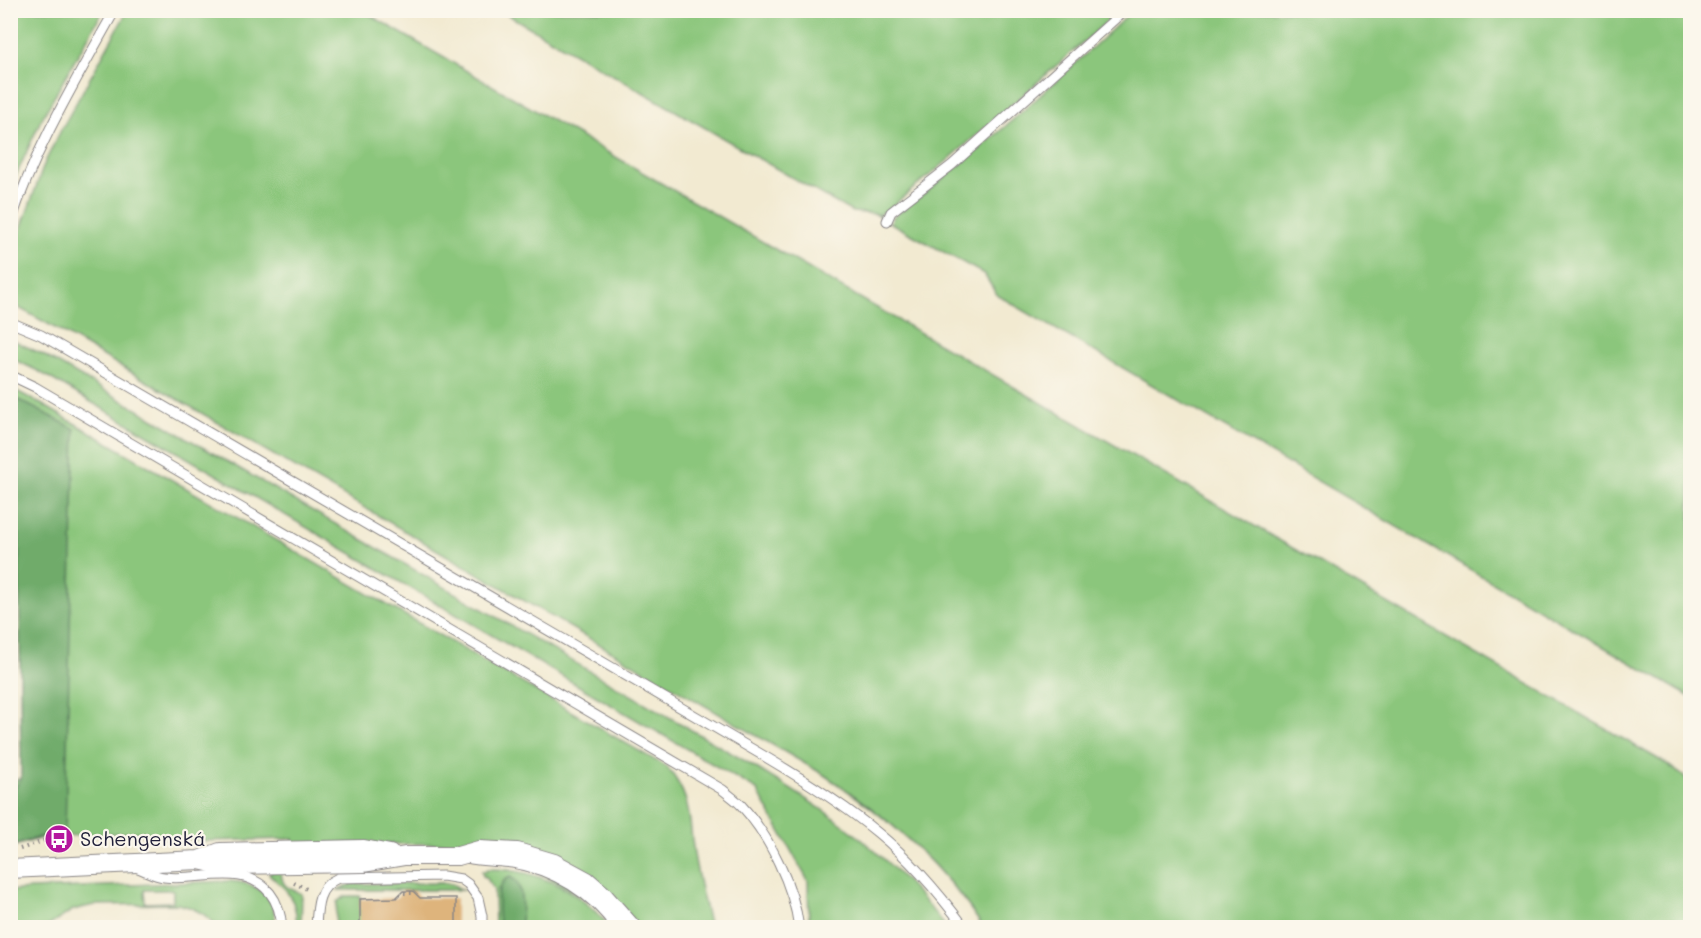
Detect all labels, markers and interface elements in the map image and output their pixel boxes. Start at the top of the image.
bus stop icon: Schengenská [43,823,75,855]
place label: Schengenská [80,825,206,851]

